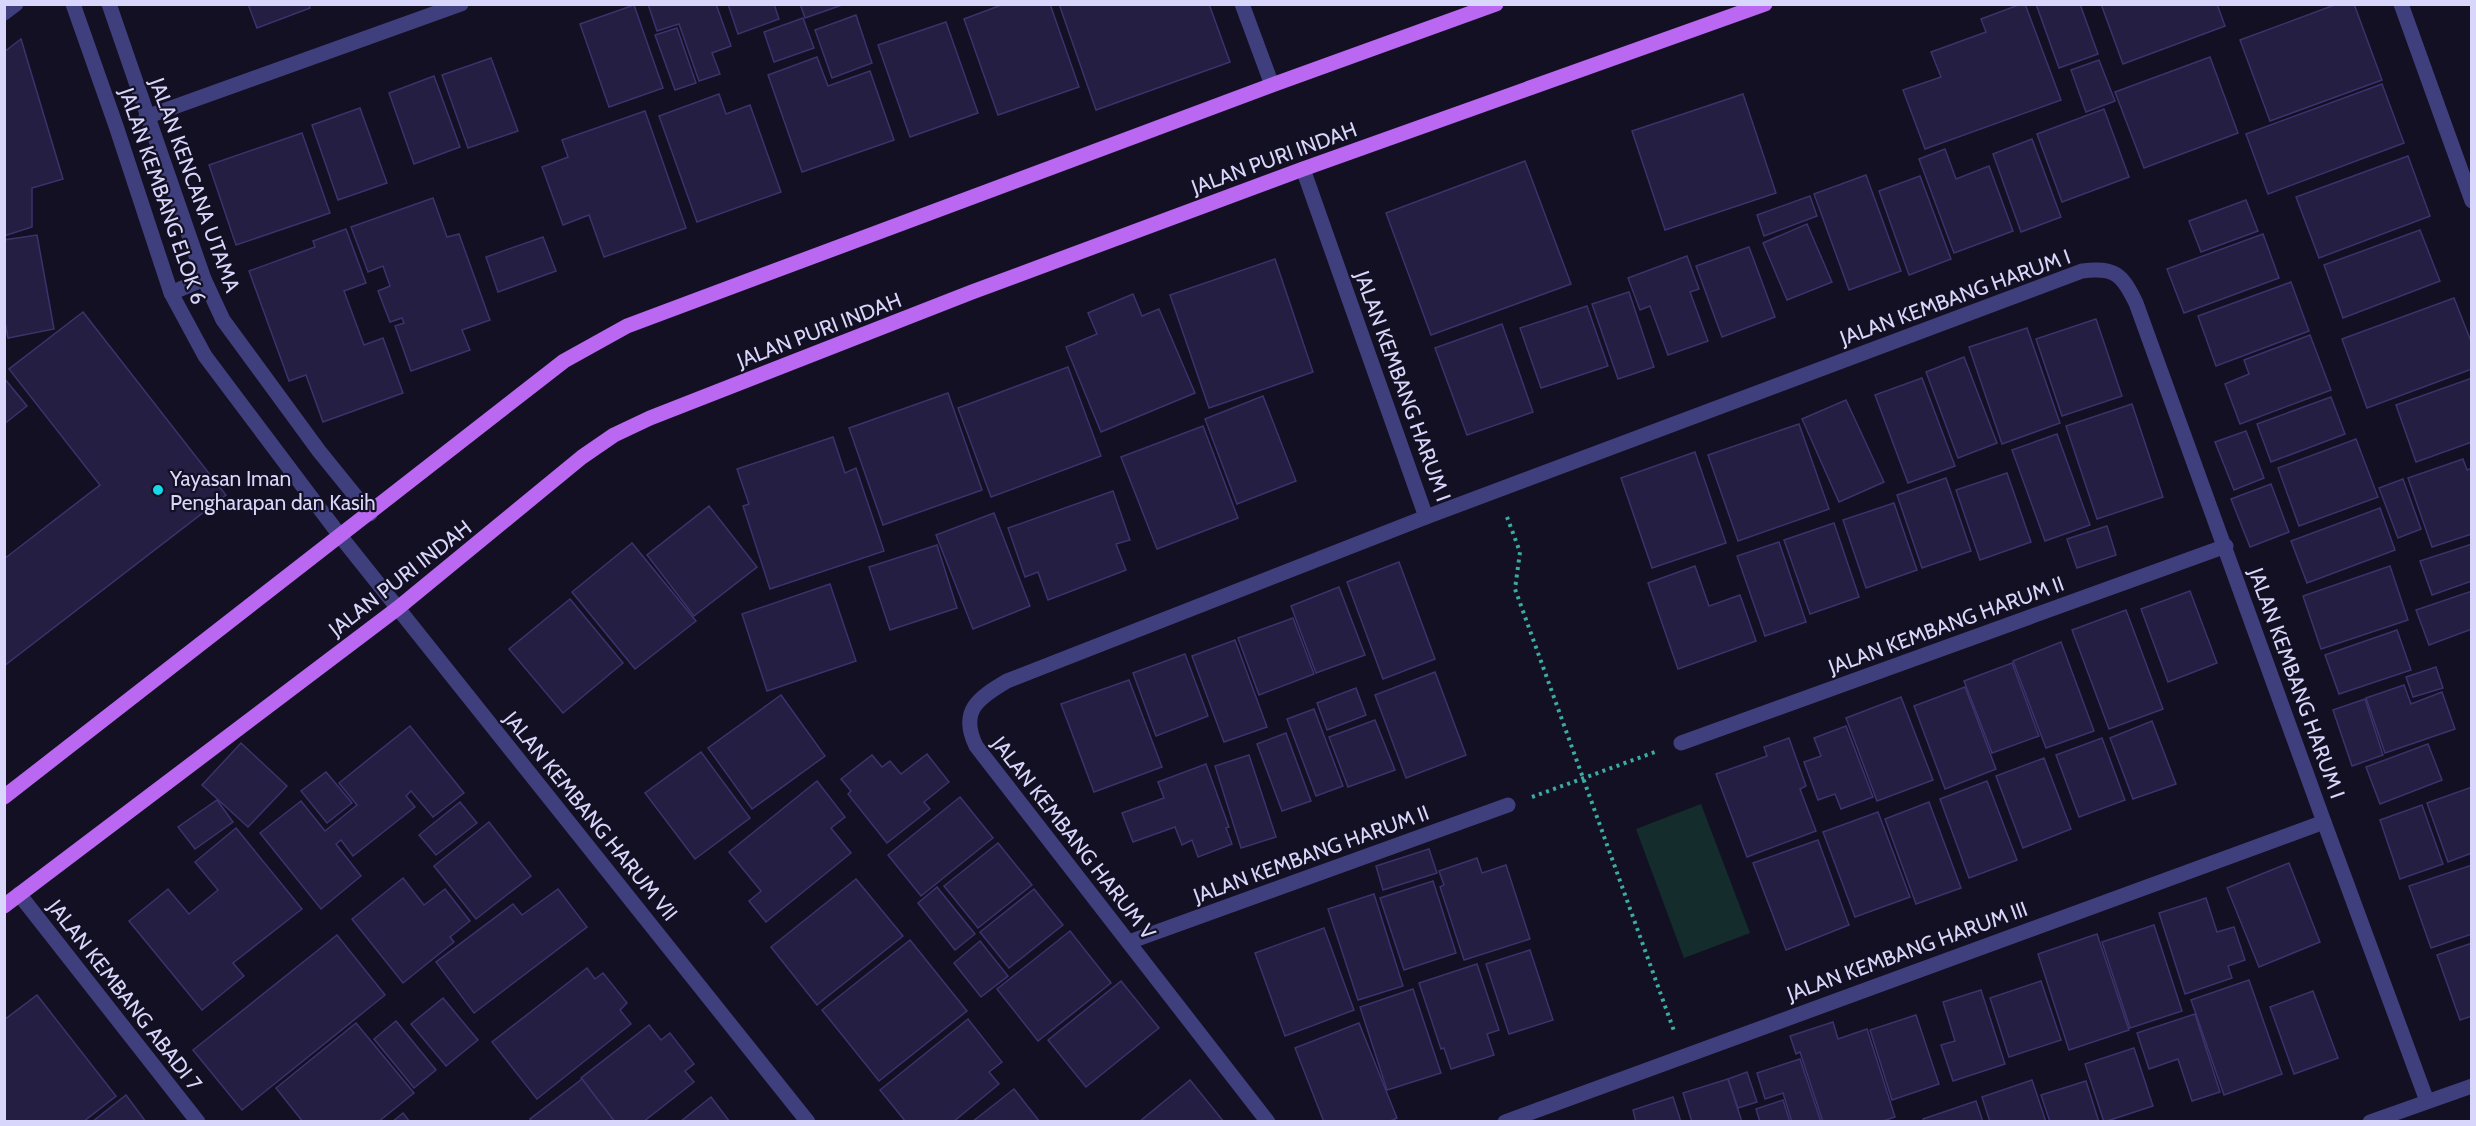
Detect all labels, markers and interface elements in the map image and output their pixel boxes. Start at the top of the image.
street label: JALAN KENCANA UTAMA [144,74,245,296]
street label: JALAN KEMBANG ELOK 6 [114,84,212,308]
street label: JALAN PURI INDAH [1187,116,1360,200]
street label: JALAN KEMBANG HARUM I [1835,244,2074,351]
street label: JALAN KEMBANG HARUM I [1349,266,1456,505]
street label: JALAN PURI INDAH [732,287,905,373]
place label: Yayasan Iman Pengharapan dan Kasih [169,466,376,515]
marker: Yayasan Iman Pengharapan dan Kasih [151,483,165,497]
street label: JALAN PURI INDAH [323,515,476,642]
street label: JALAN KEMBANG HARUM I [2243,563,2350,802]
street label: JALAN KEMBANG HARUM II [1824,571,2067,680]
street label: JALAN KEMBANG HARUM VII [498,706,683,926]
street label: JALAN KEMBANG HARUM V [986,731,1161,945]
street label: JALAN KEMBANG HARUM II [1189,800,1432,909]
street label: JALAN KEMBANG ABADI 7 [42,894,207,1096]
street label: JALAN KEMBANG HARUM III [1782,896,2031,1007]

